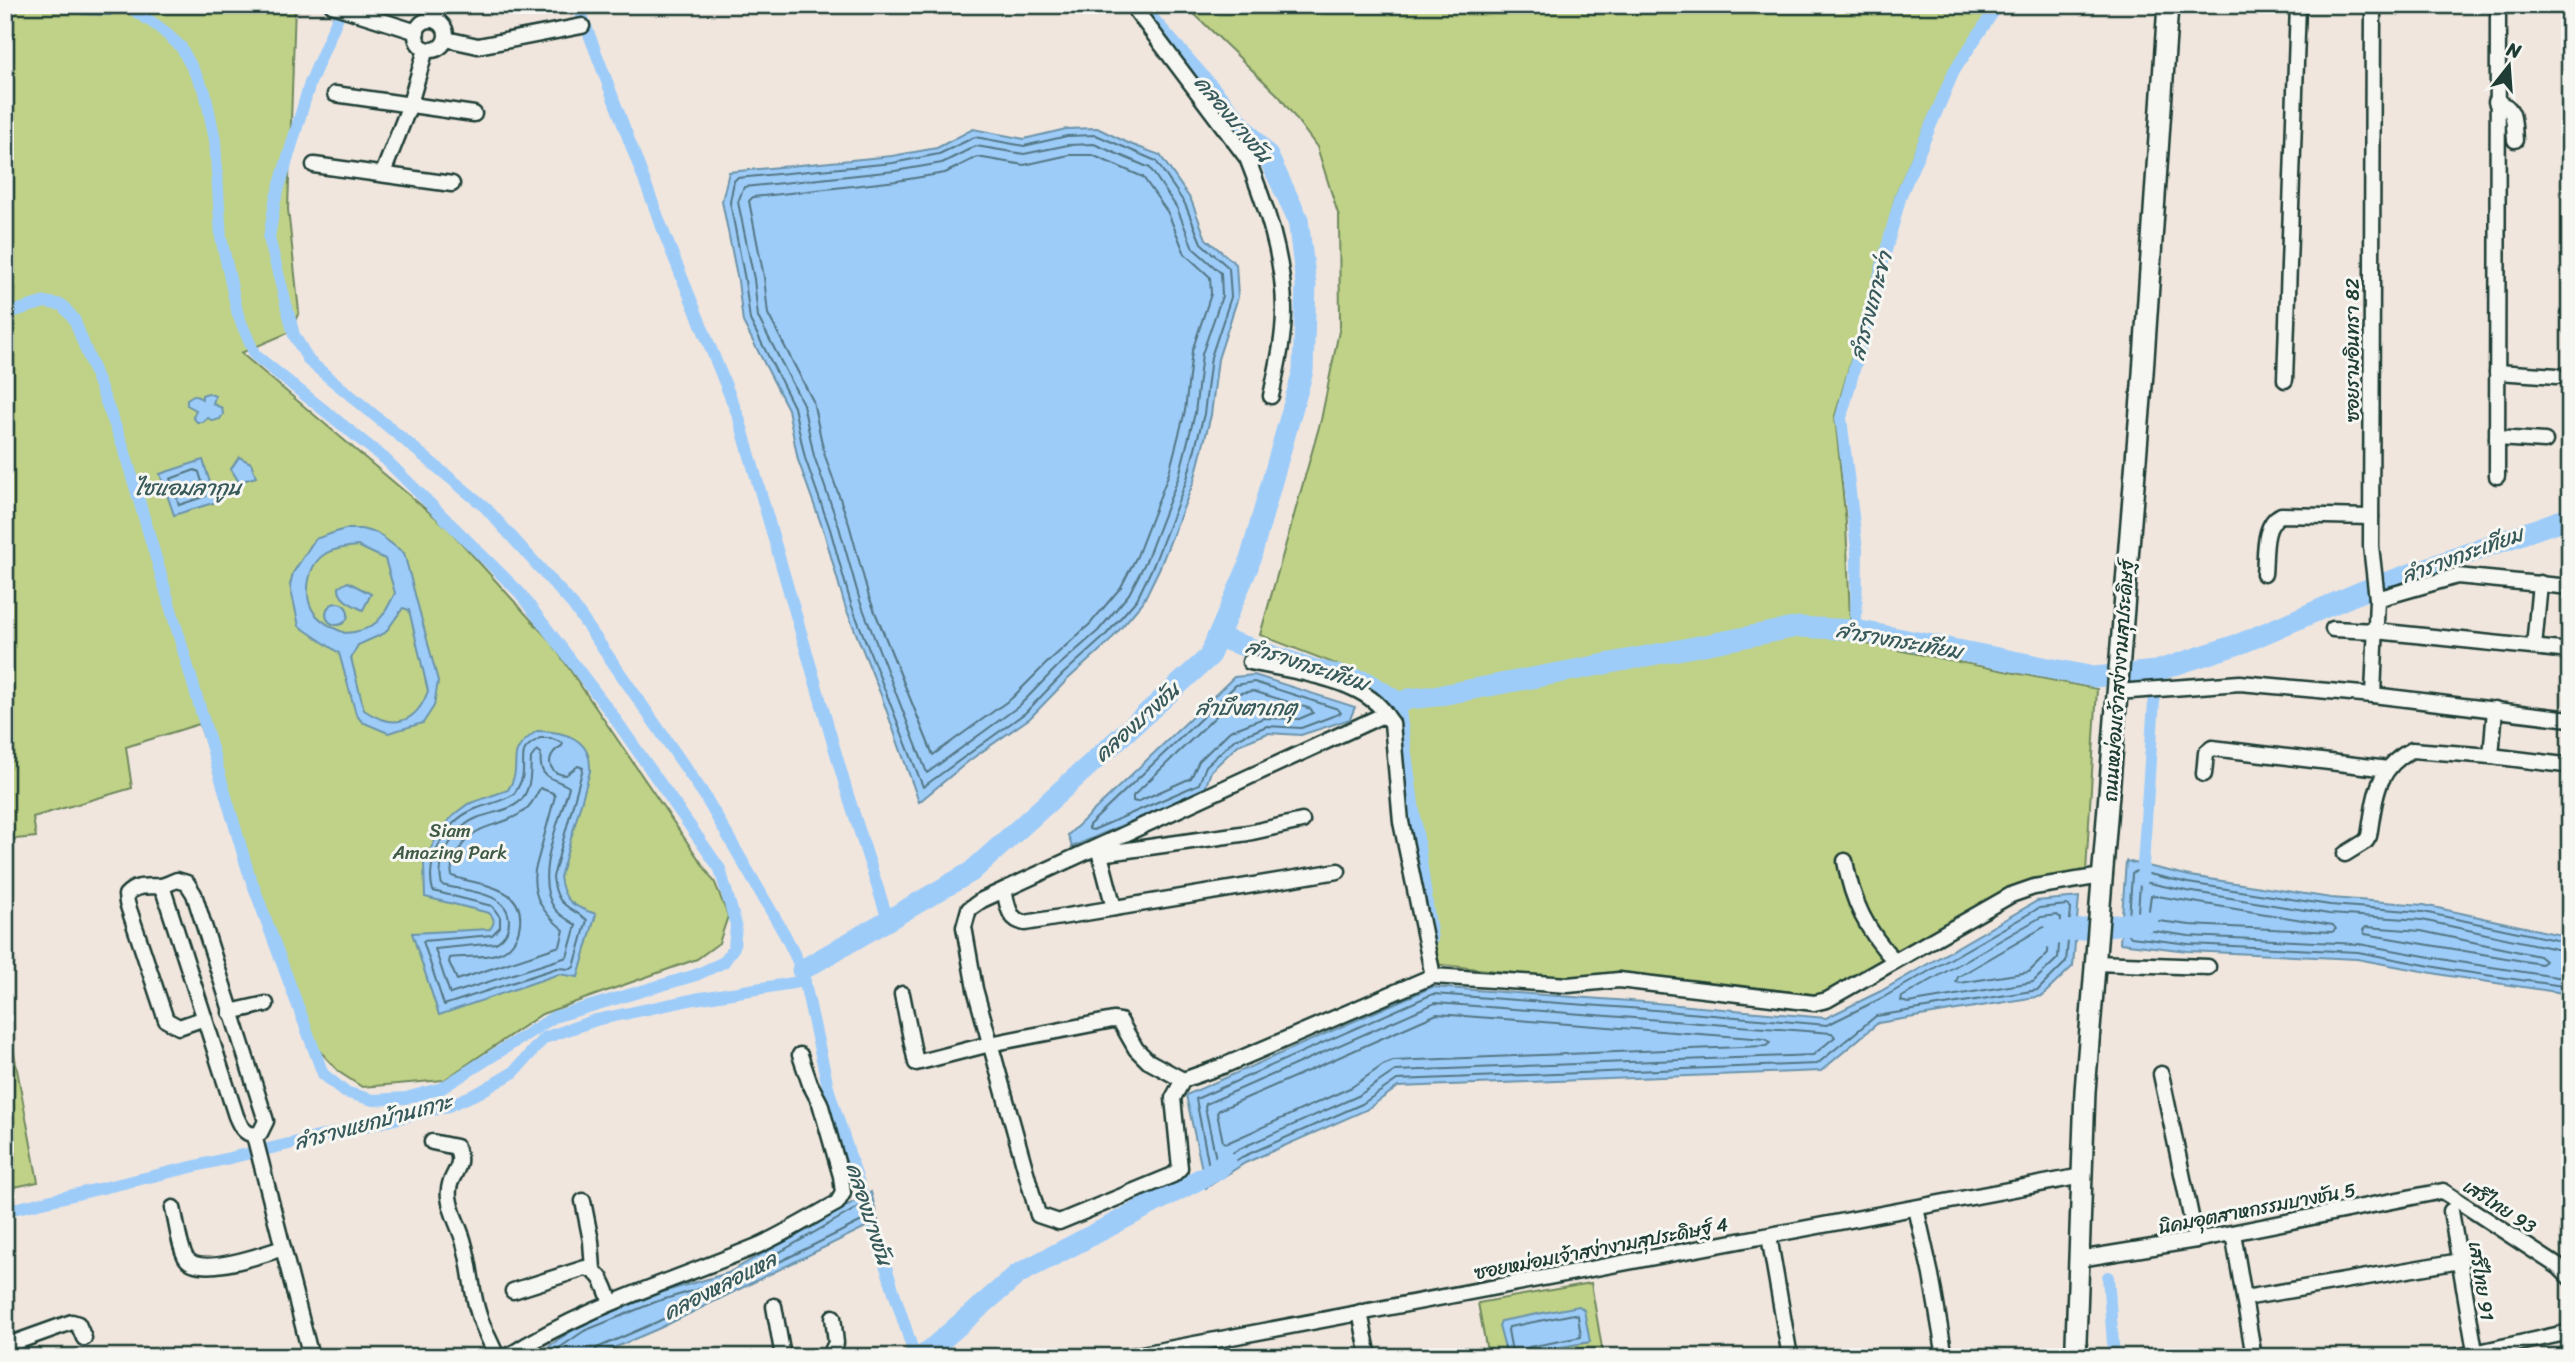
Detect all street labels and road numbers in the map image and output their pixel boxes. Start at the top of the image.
street label: ซอยรามอินทรา 82 [2336,278,2369,422]
street label: ถนนหม่อมเจ้าสง่างามสุประดิษฐ์ [2094,556,2144,803]
street label: เสรีไทย 93 [2456,1170,2544,1243]
street label: นิคมอุตสาหกรรมบางชัน 5 [2156,1173,2359,1244]
street label: ซอยหม่อมเจ้าสง่างามสุประดิษฐ์ 4 [1471,1208,1731,1289]
street label: เสรีไทย 91 [2459,1239,2504,1323]

